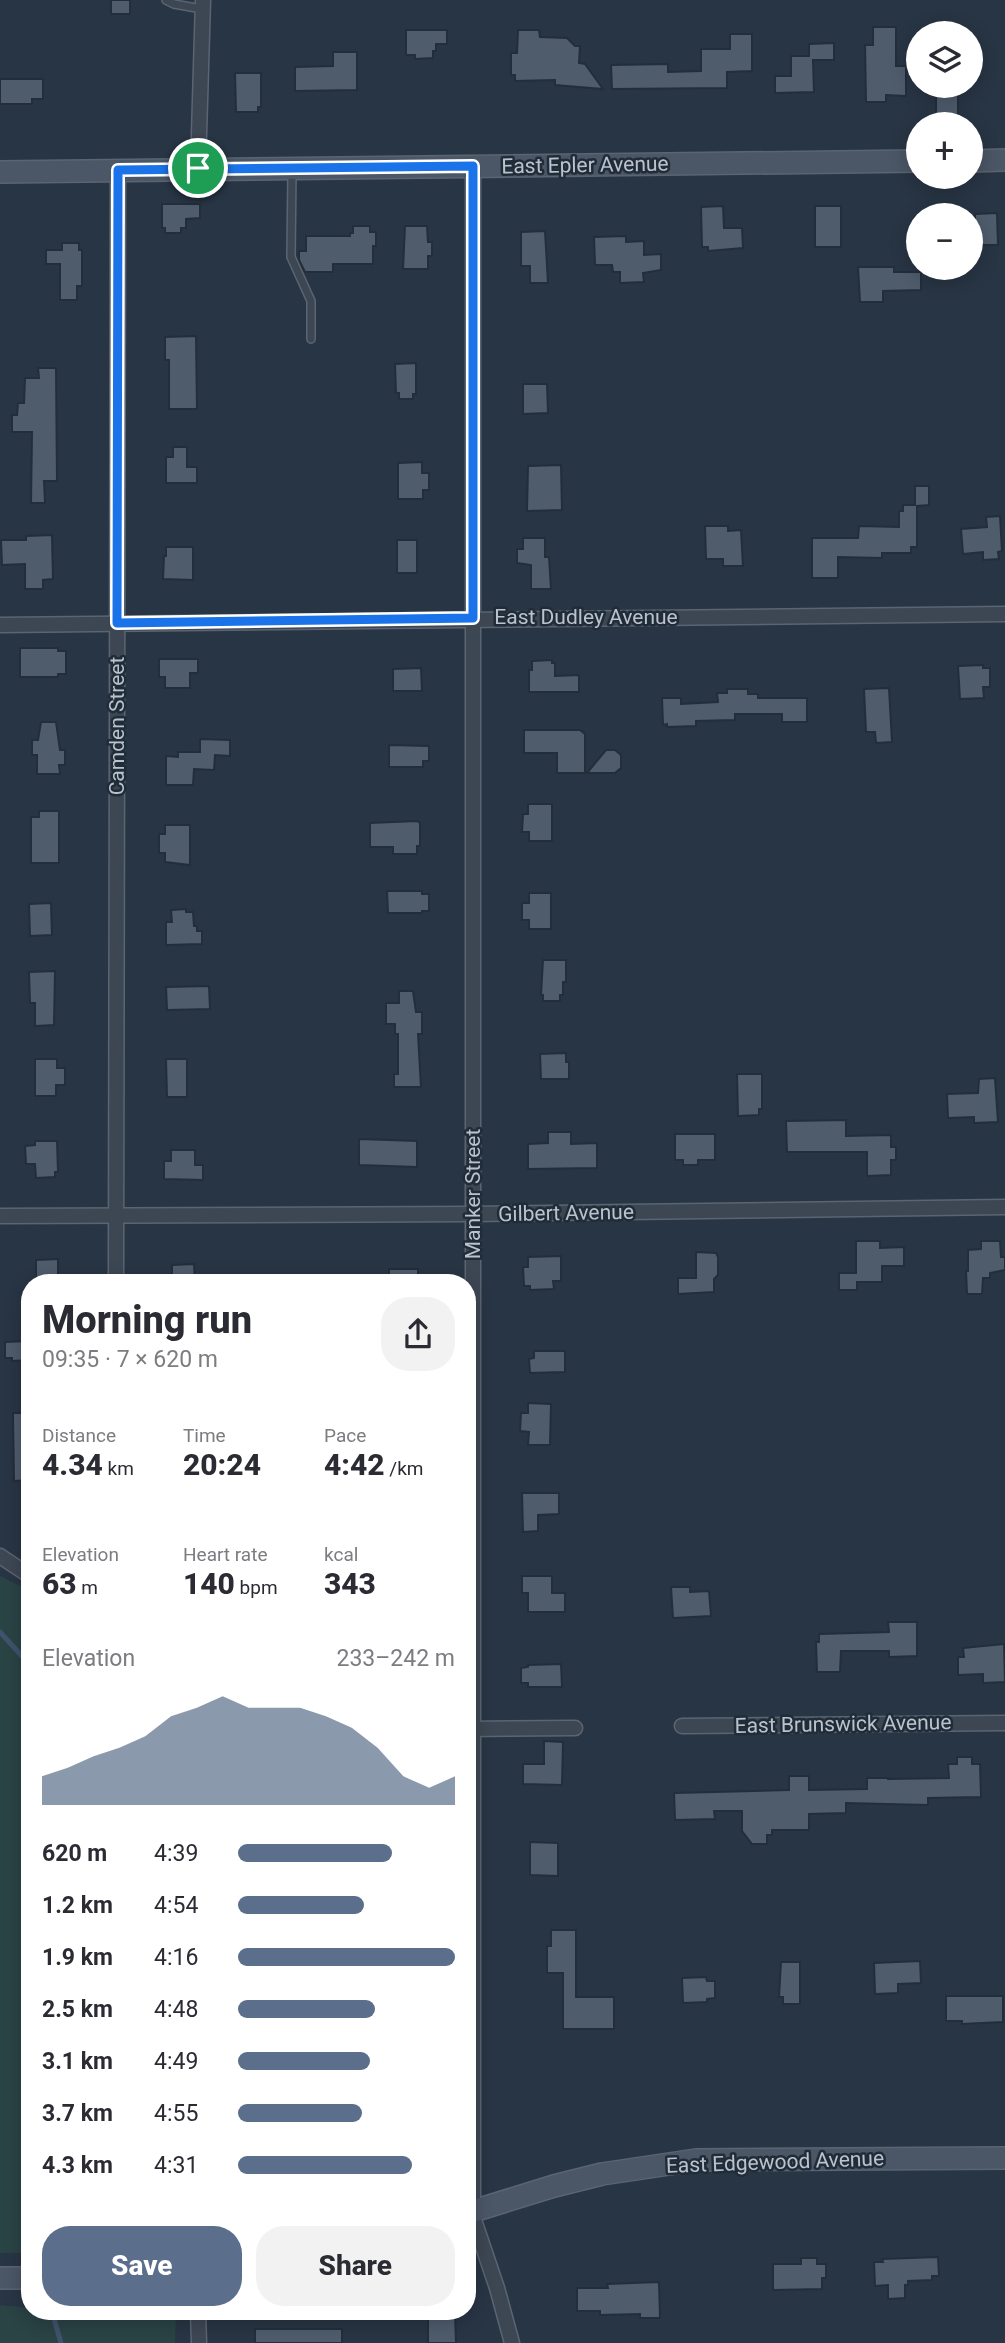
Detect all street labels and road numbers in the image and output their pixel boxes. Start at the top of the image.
street label: East Epler Avenue [501,152,669,178]
street label: East Dudley Avenue [494,605,678,629]
street label: Camden Street [105,657,129,795]
street label: Manker Street [461,1129,485,1259]
street label: Gilbert Avenue [498,1200,634,1226]
street label: East Brunswick Avenue [734,1710,952,1738]
street label: East Edgewood Avenue [666,2146,884,2178]

